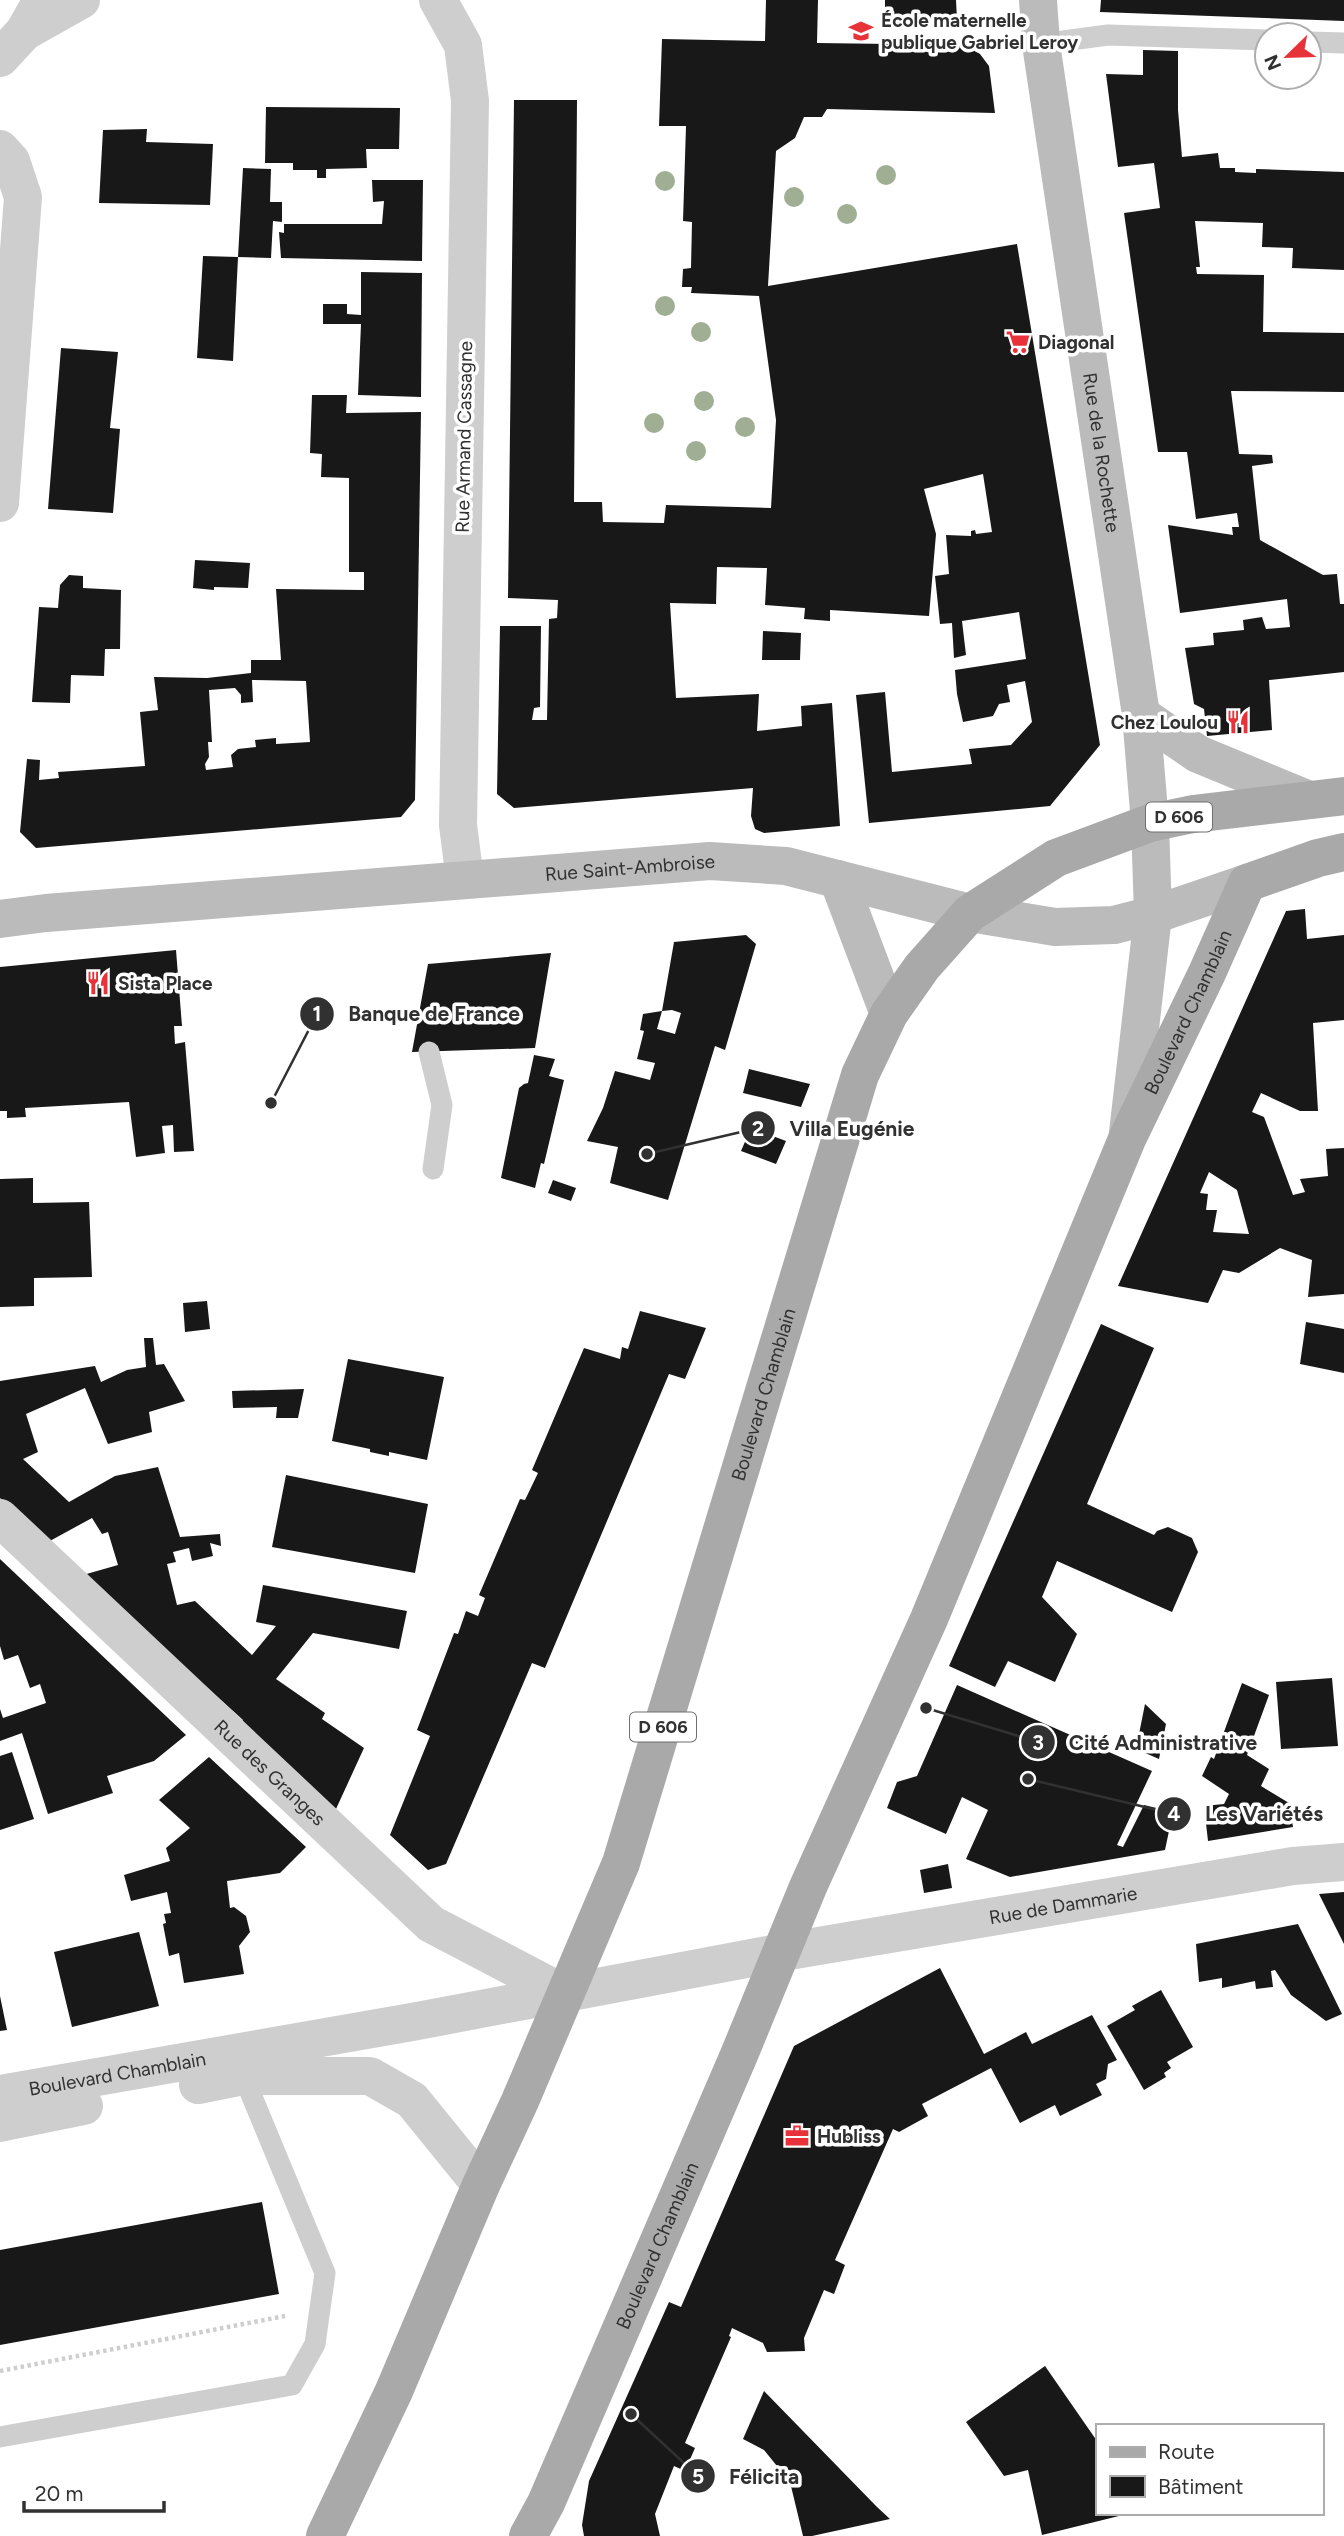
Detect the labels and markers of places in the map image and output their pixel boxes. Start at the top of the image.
place label: École maternelle publique Gabriel Leroy [881,9,1078,54]
school or university icon: École maternelle publique Gabriel Leroy [847,17,875,45]
supermarket icon: Diagonal [1004,328,1032,356]
place label: Diagonal [1038,331,1114,354]
restaurant icon: Chez Loulou [1224,708,1252,736]
place label: Chez Loulou [1111,711,1218,734]
restaurant icon: Sista Place [84,969,112,997]
place label: Sista Place [118,972,213,995]
callout: Banque de France [299,993,534,1035]
callout: Villa Eugénie [741,1107,929,1149]
callout: Cité Administrative [1020,1721,1272,1763]
callout: Les Variétés [1156,1793,1337,1835]
office icon: Hubliss [783,2122,811,2150]
place label: Hubliss [817,2125,881,2148]
callout: Félicita [680,2455,813,2497]

